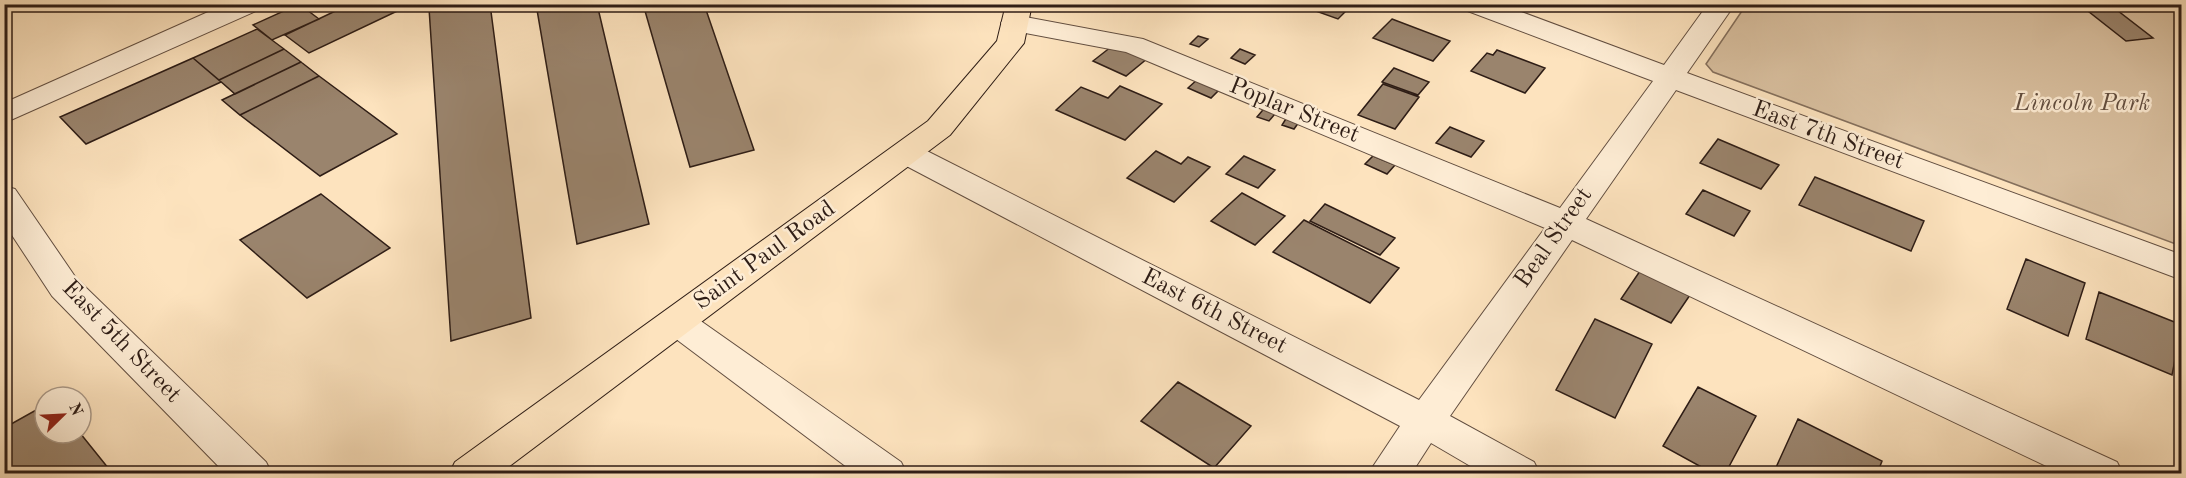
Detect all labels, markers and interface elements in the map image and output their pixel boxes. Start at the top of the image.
street label: Poplar Street [1226,74,1362,148]
park label: Lincoln Park [2013,92,2150,116]
street label: East 7th Street [1749,97,1907,175]
street label: Beal Street [1511,183,1597,293]
street label: Saint Paul Road [690,197,840,315]
street label: East 6th Street [1137,265,1291,359]
street label: East 5th Street [57,276,185,408]
north arrow [33,385,93,445]
text: N [65,401,85,419]

